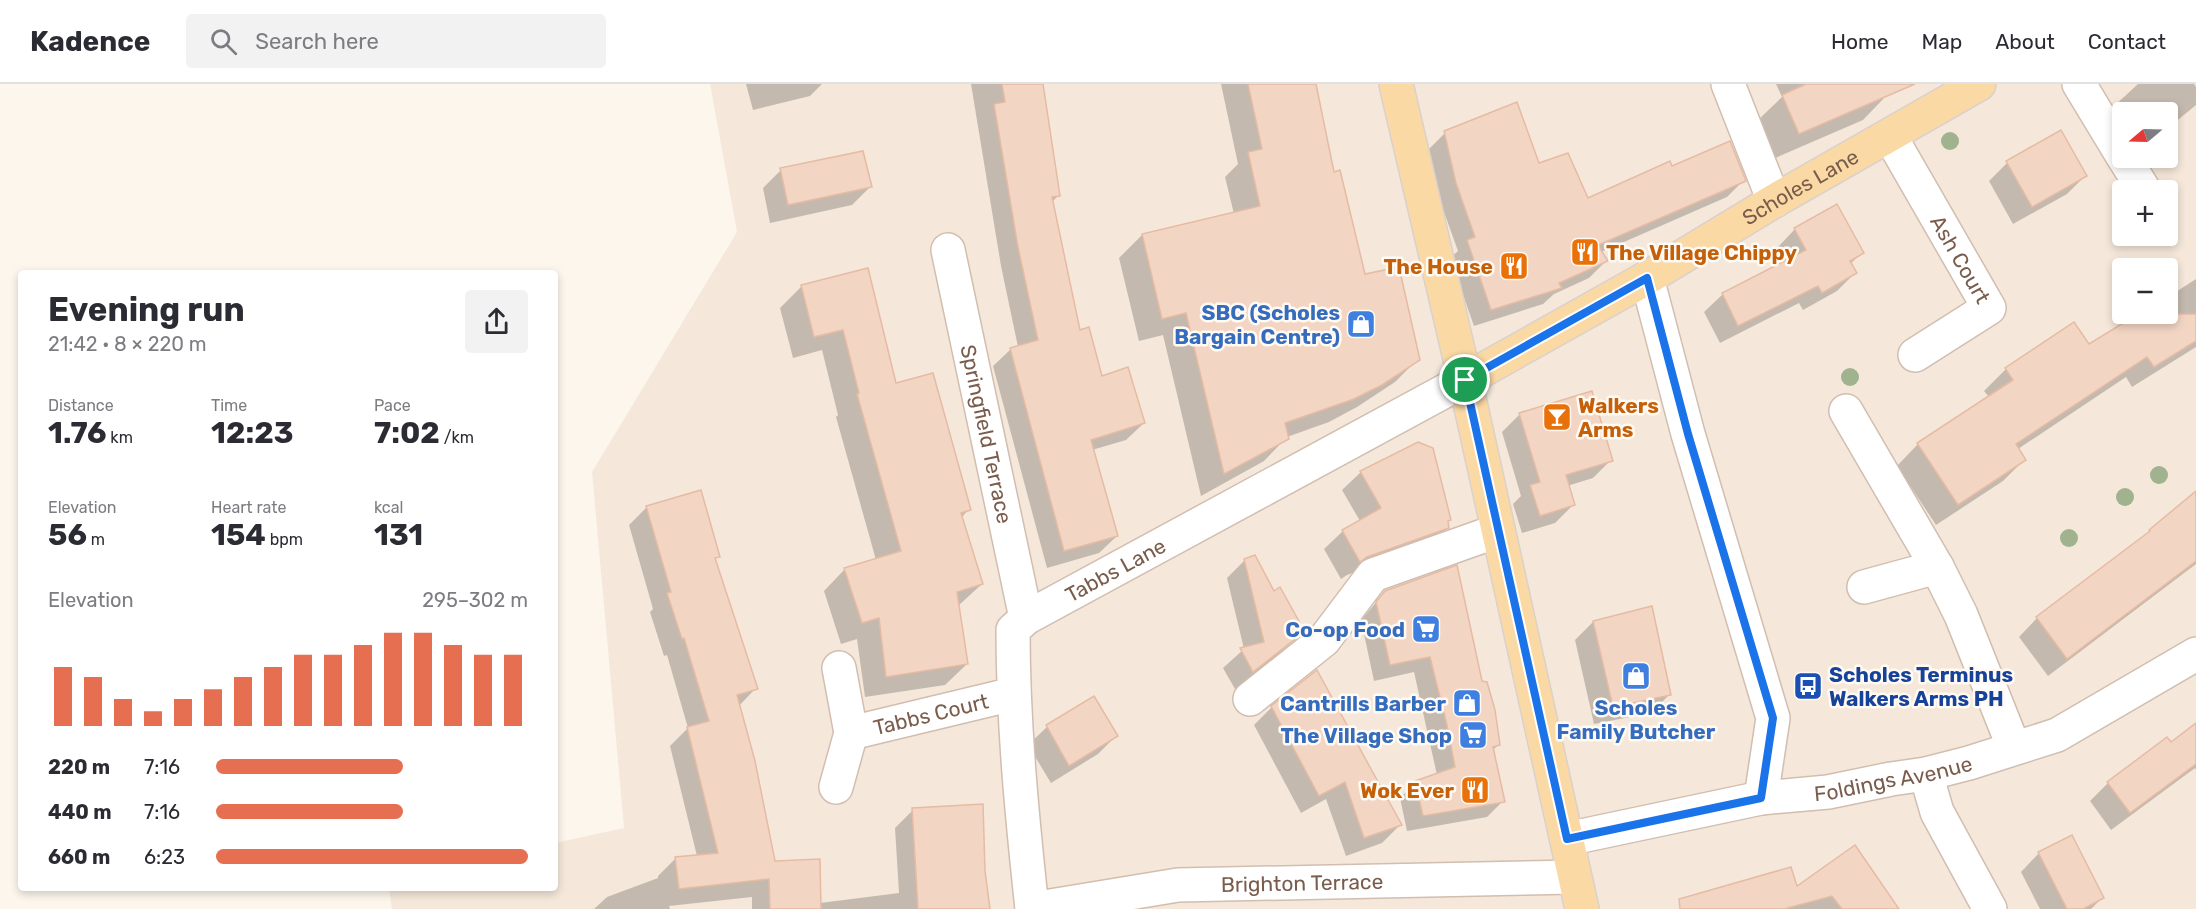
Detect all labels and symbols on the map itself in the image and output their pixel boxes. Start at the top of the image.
north arrow [2112,102,2178,168]
street label: Scholes Lane [1737,143,1863,230]
street label: Ash Court [1926,211,1996,308]
restaurant icon: The Village Chippy [1569,236,1601,268]
place label: The Village Chippy [1606,240,1797,265]
restaurant icon: The House [1498,250,1530,282]
place label: The House [1383,254,1493,279]
place label: SBC (Scholes Bargain Centre) [1174,300,1340,349]
shop icon: SBC (Scholes Bargain Centre) [1345,308,1377,340]
street label: Springfield Terrace [956,342,1018,526]
pin [1439,354,1490,405]
place label: Walkers Arms [1578,393,1659,442]
bar icon: Walkers Arms [1541,401,1573,433]
street label: Tabbs Lane [1061,532,1170,607]
supermarket icon: Co-op Food [1410,613,1442,645]
place label: Co-op Food [1285,617,1405,642]
shop icon: Scholes Family Butcher [1620,660,1652,692]
place label: Scholes Terminus Walkers Arms PH [1829,662,2013,711]
bus stop icon: Scholes Terminus Walkers Arms PH [1792,670,1824,702]
shop icon: Cantrills Barber [1451,687,1483,719]
street label: Tabbs Court [871,688,991,740]
place label: Cantrills Barber [1280,691,1446,716]
place label: Scholes Family Butcher [1557,695,1716,744]
supermarket icon: The Village Shop [1457,719,1489,751]
place label: The Village Shop [1280,723,1452,748]
street label: Foldings Avenue [1813,750,1975,806]
restaurant icon: Wok Ever [1459,774,1491,806]
place label: Wok Ever [1360,778,1454,803]
street label: Brighton Terrace [1220,868,1384,897]

